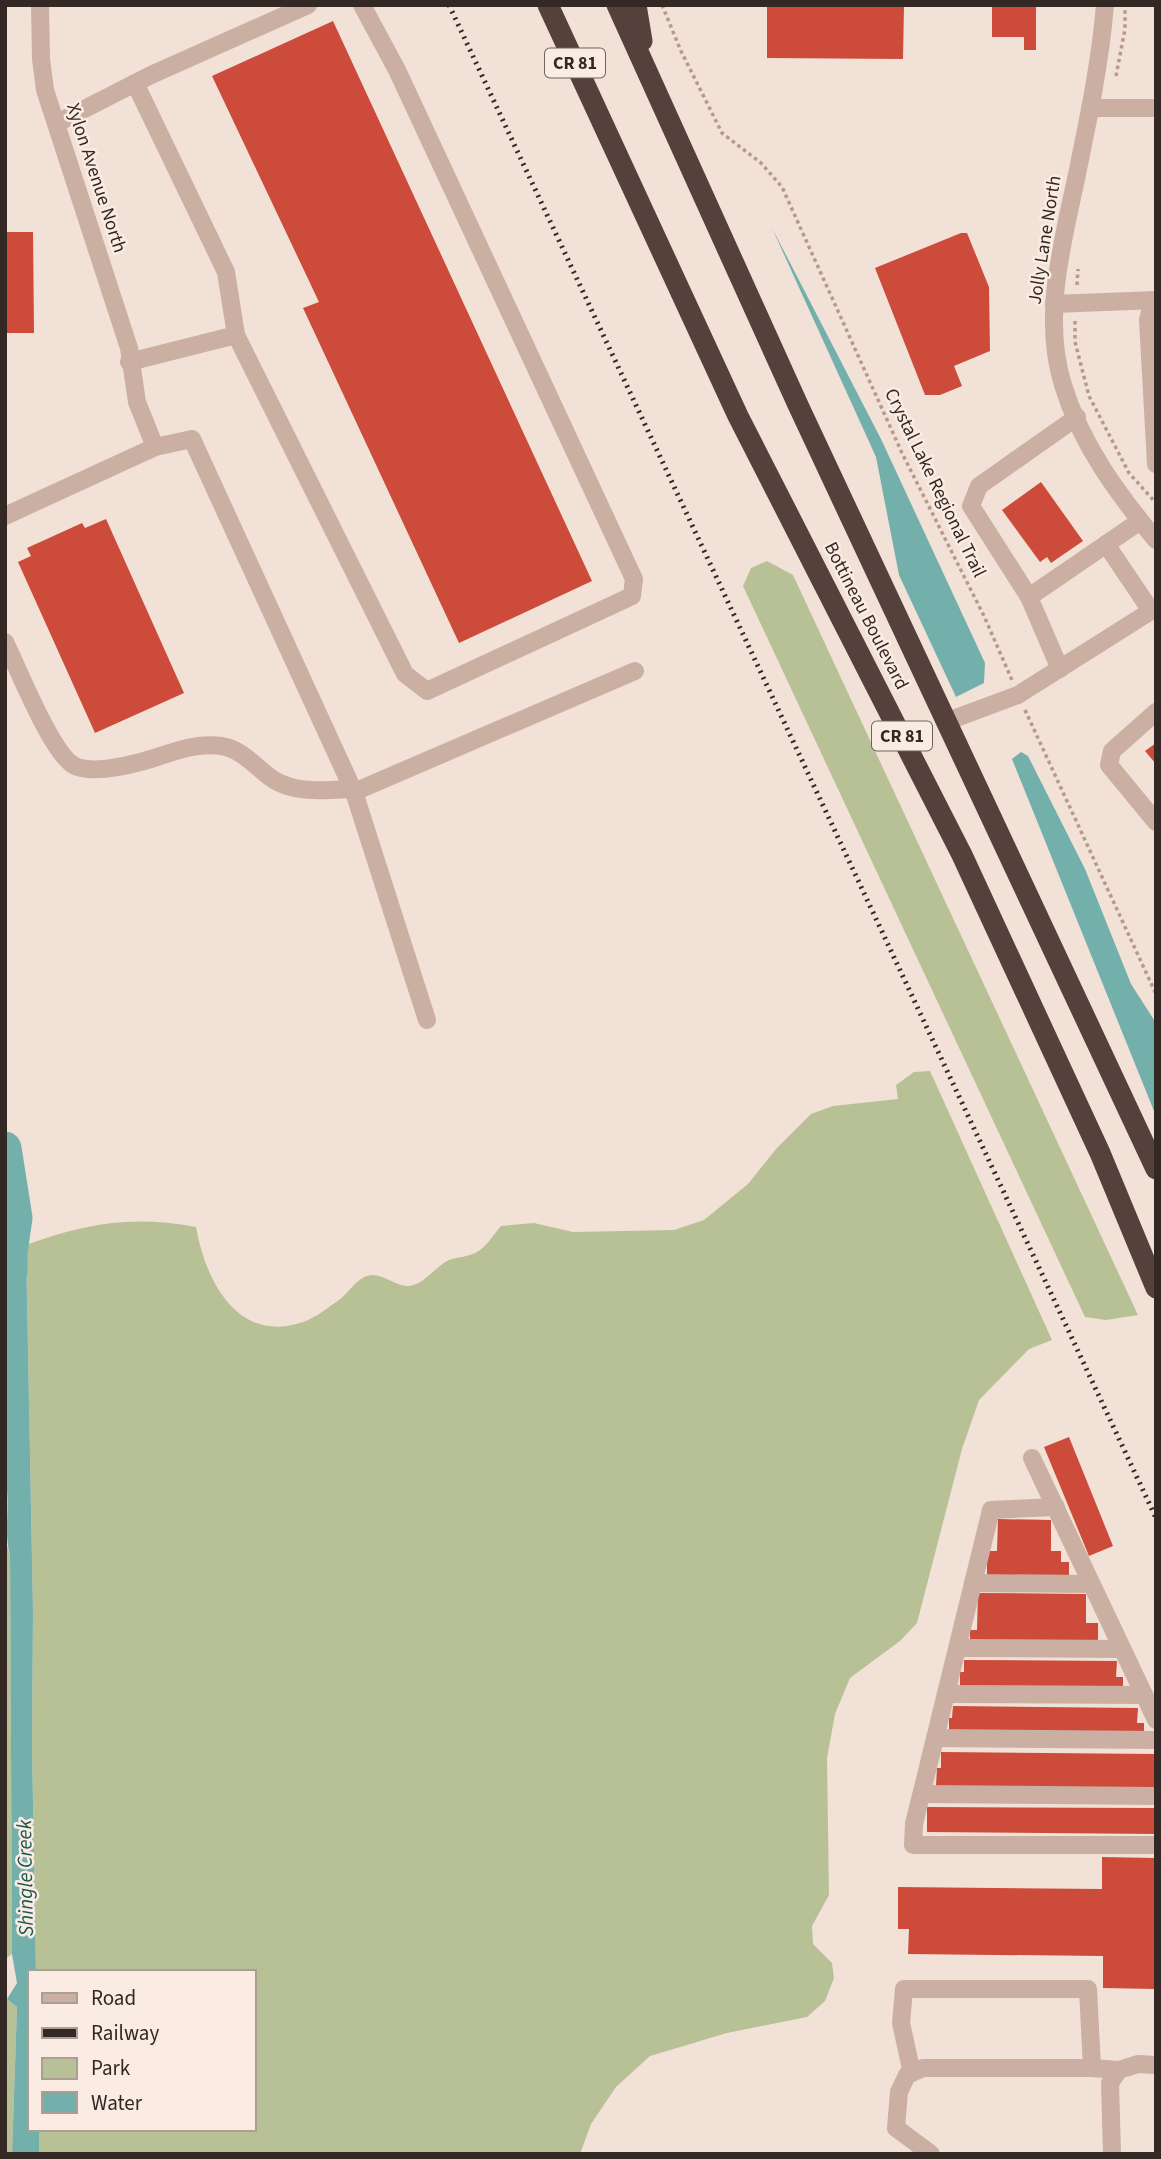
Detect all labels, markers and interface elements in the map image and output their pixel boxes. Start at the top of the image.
road number: CR 81 [545,48,605,78]
street label: Xylon Avenue North [59,100,133,256]
street label: Jolly Lane North [1021,174,1069,306]
street label: Crystal Lake Regional Trail [877,384,993,582]
street label: Bottineau Boulevard [817,537,915,695]
road number: CR 81 [872,722,932,750]
water label: Shingle Creek [9,1818,41,1937]
legend [28,1970,256,2131]
text: Road [91,1983,136,2013]
text: Railway [91,2018,159,2048]
text: Park [91,2053,131,2083]
text: Water [91,2088,143,2118]

